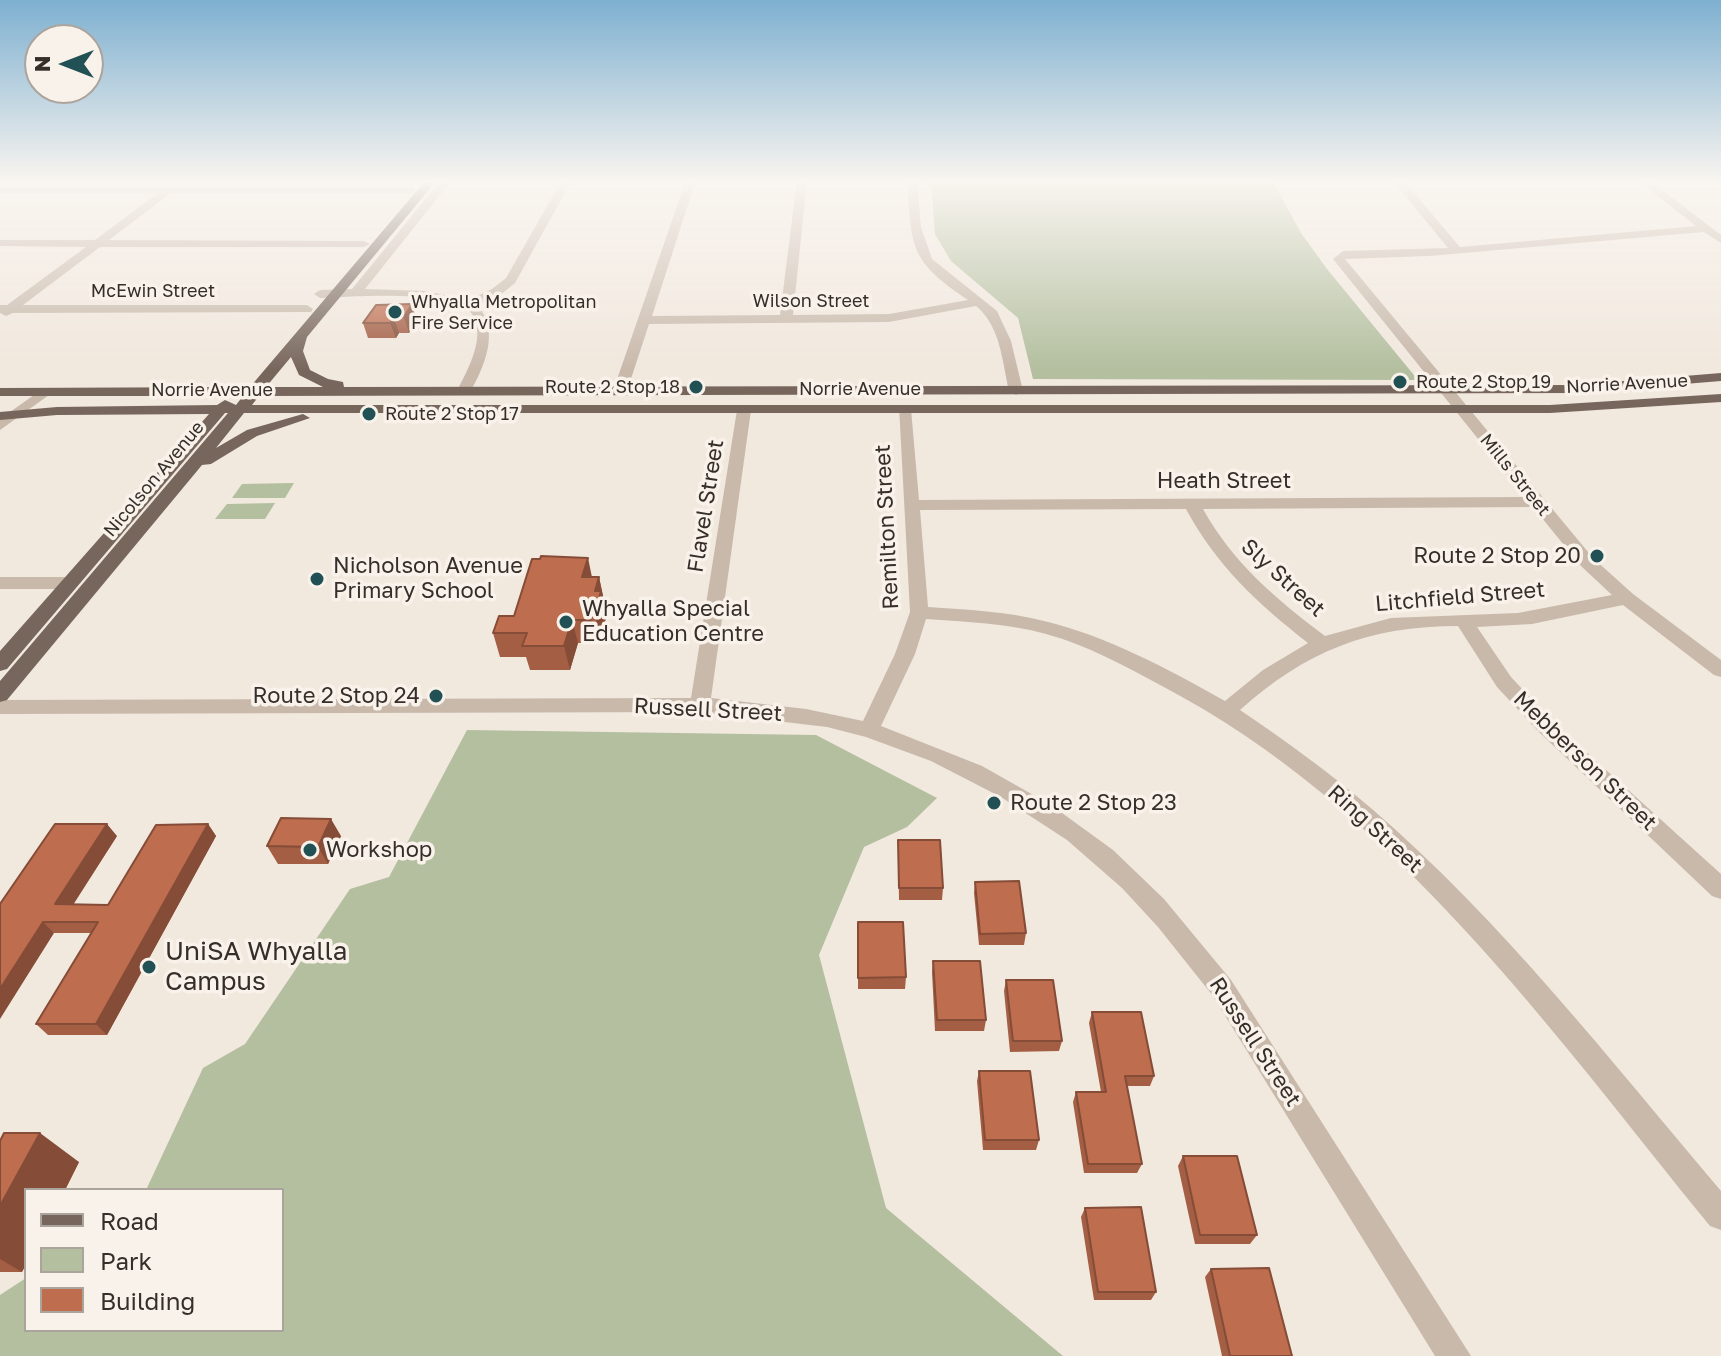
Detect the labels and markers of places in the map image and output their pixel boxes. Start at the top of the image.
place label: Whyalla Metropolitan Fire Service [411,291,597,334]
marker: Whyalla Metropolitan Fire Service [386,303,404,321]
place label: Route 2 Stop 19 [1416,371,1551,393]
marker: Route 2 Stop 19 [1391,373,1409,391]
place label: Route 2 Stop 18 [545,376,680,398]
marker: Route 2 Stop 18 [687,378,705,396]
place label: Route 2 Stop 17 [385,403,519,425]
marker: Route 2 Stop 17 [360,405,378,423]
place label: Route 2 Stop 20 [1413,543,1581,569]
marker: Route 2 Stop 20 [1588,547,1606,565]
place label: Nicholson Avenue Primary School [333,553,523,604]
marker: Nicholson Avenue Primary School [308,570,326,588]
place label: Whyalla Special Education Centre [582,596,764,648]
marker: Whyalla Special Education Centre [557,613,575,631]
place label: Route 2 Stop 24 [253,683,420,709]
marker: Route 2 Stop 24 [427,687,445,705]
place label: Route 2 Stop 23 [1010,790,1177,816]
marker: Route 2 Stop 23 [985,794,1003,812]
place label: Workshop [326,837,432,863]
marker: Workshop [301,841,319,859]
place label: UniSA Whyalla Campus [165,936,347,998]
marker: UniSA Whyalla Campus [140,958,158,976]

